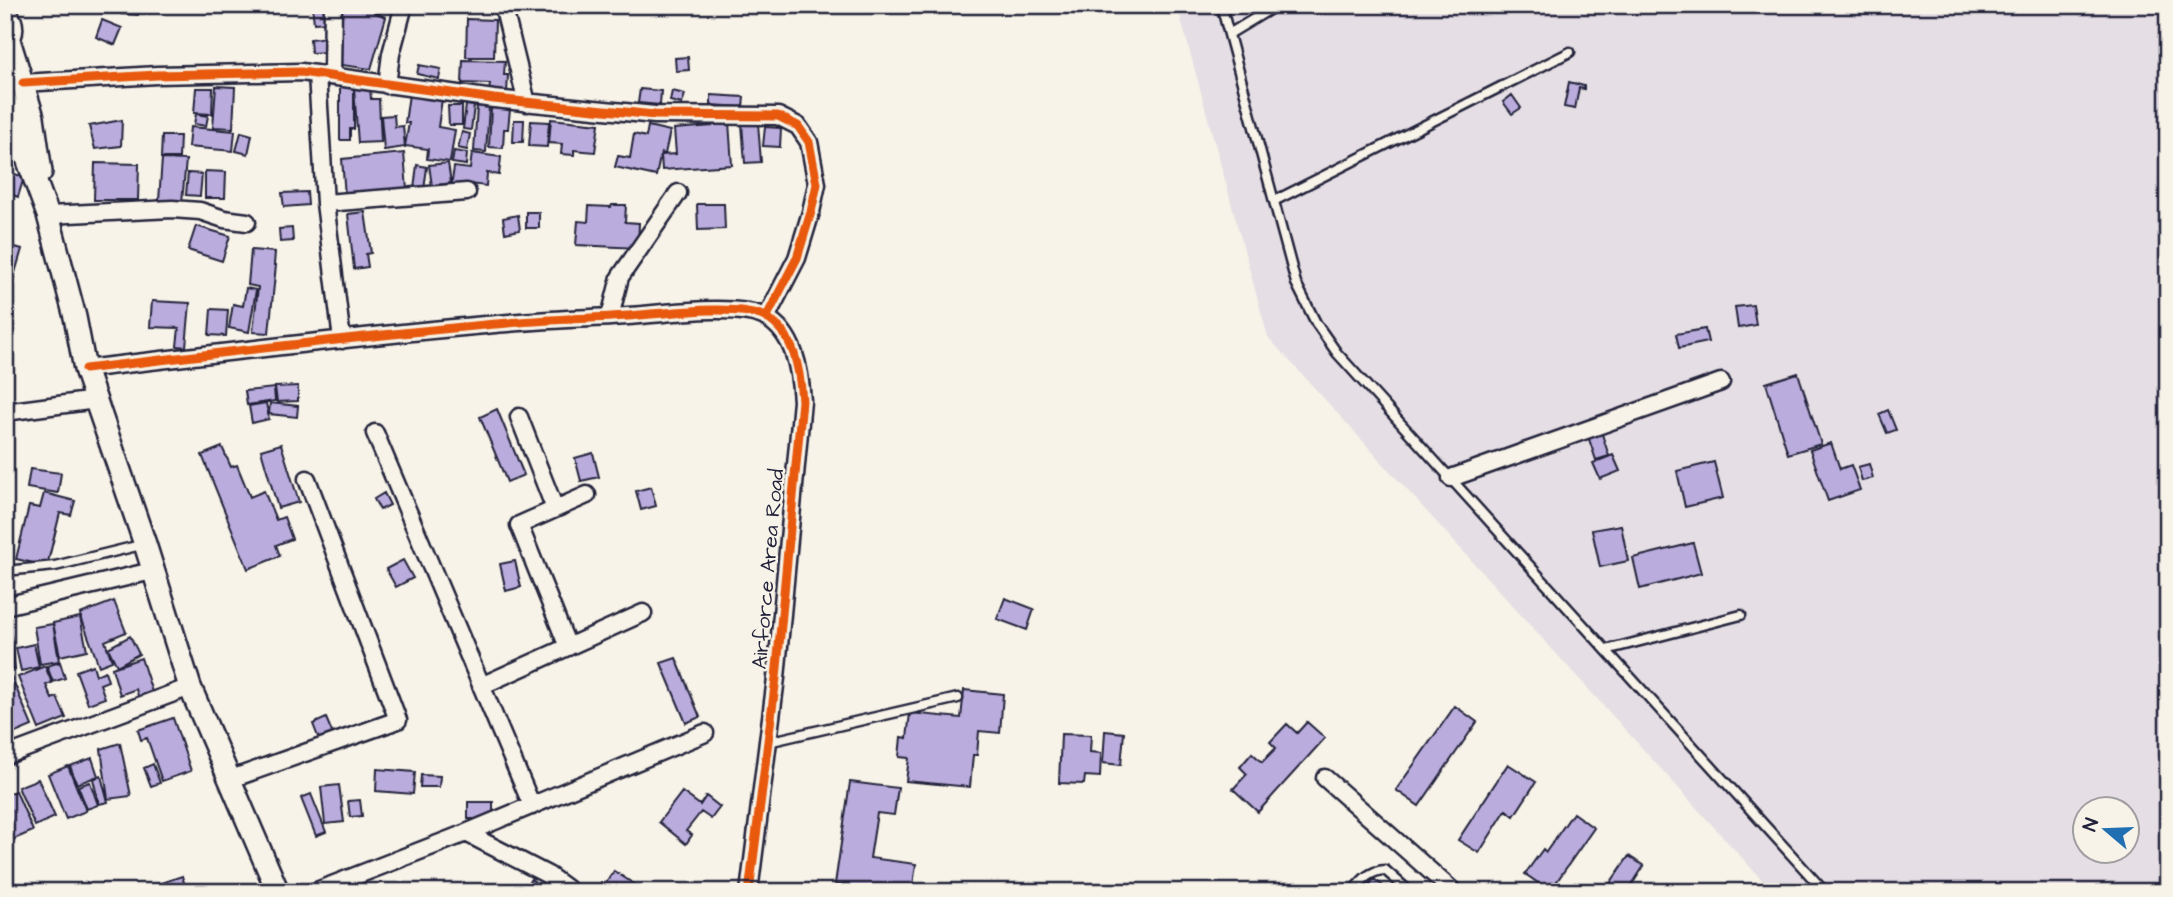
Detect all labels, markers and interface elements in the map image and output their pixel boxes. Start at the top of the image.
street label: Airforce Area Road [745,467,791,670]
north arrow [2072,796,2142,866]
text: N [2077,815,2106,835]

